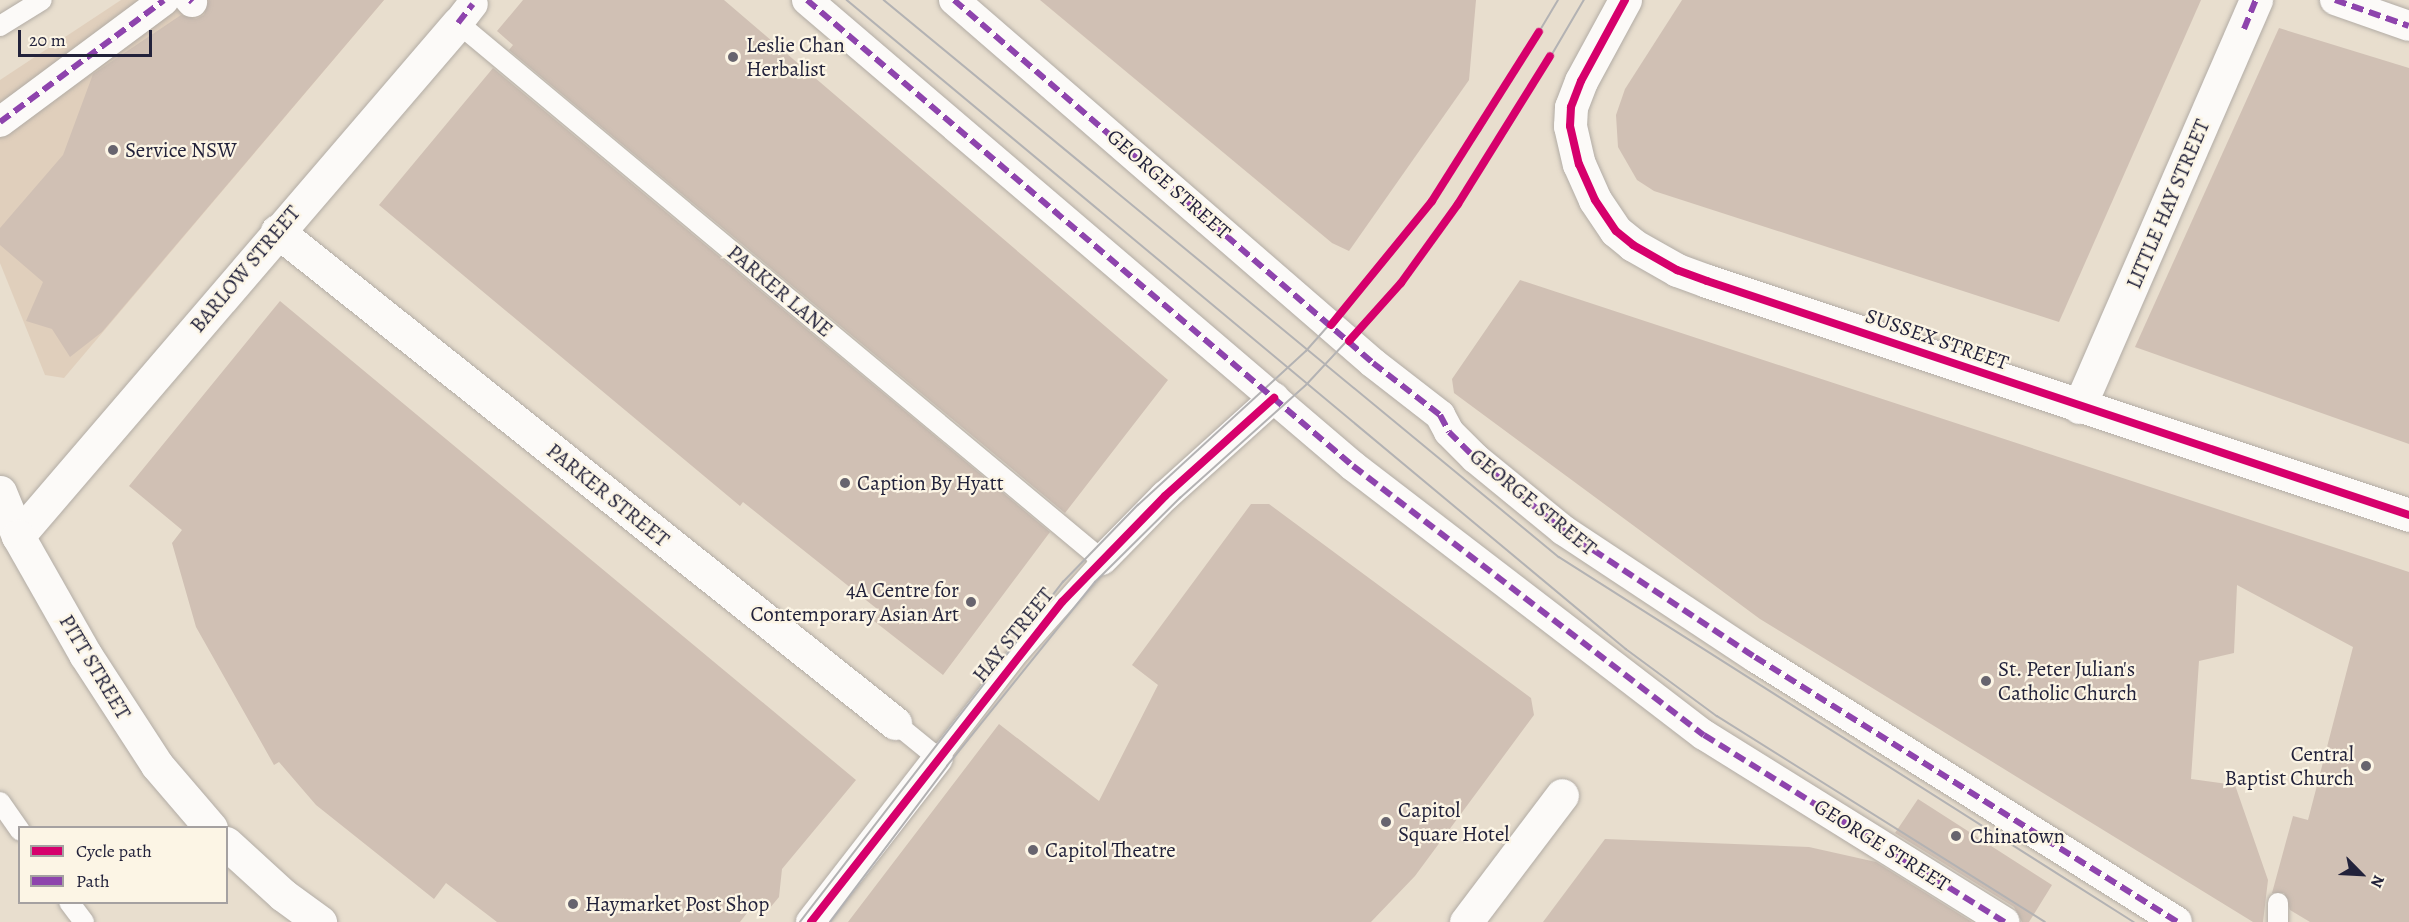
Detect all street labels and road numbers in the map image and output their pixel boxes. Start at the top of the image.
street label: LITTLE HAY STREET [2121,116,2215,292]
street label: GEORGE STREET [1102,124,1236,244]
street label: BARLOW STREET [185,201,305,337]
street label: PARKER LANE [722,240,838,342]
street label: SUSSEX STREET [1862,303,2012,375]
street label: PARKER STREET [542,438,674,552]
street label: GEORGE STREET [1465,443,1601,561]
street label: HAY STREET [967,583,1059,687]
street label: PITT STREET [54,610,136,724]
street label: GEORGE STREET [1809,793,1955,897]

